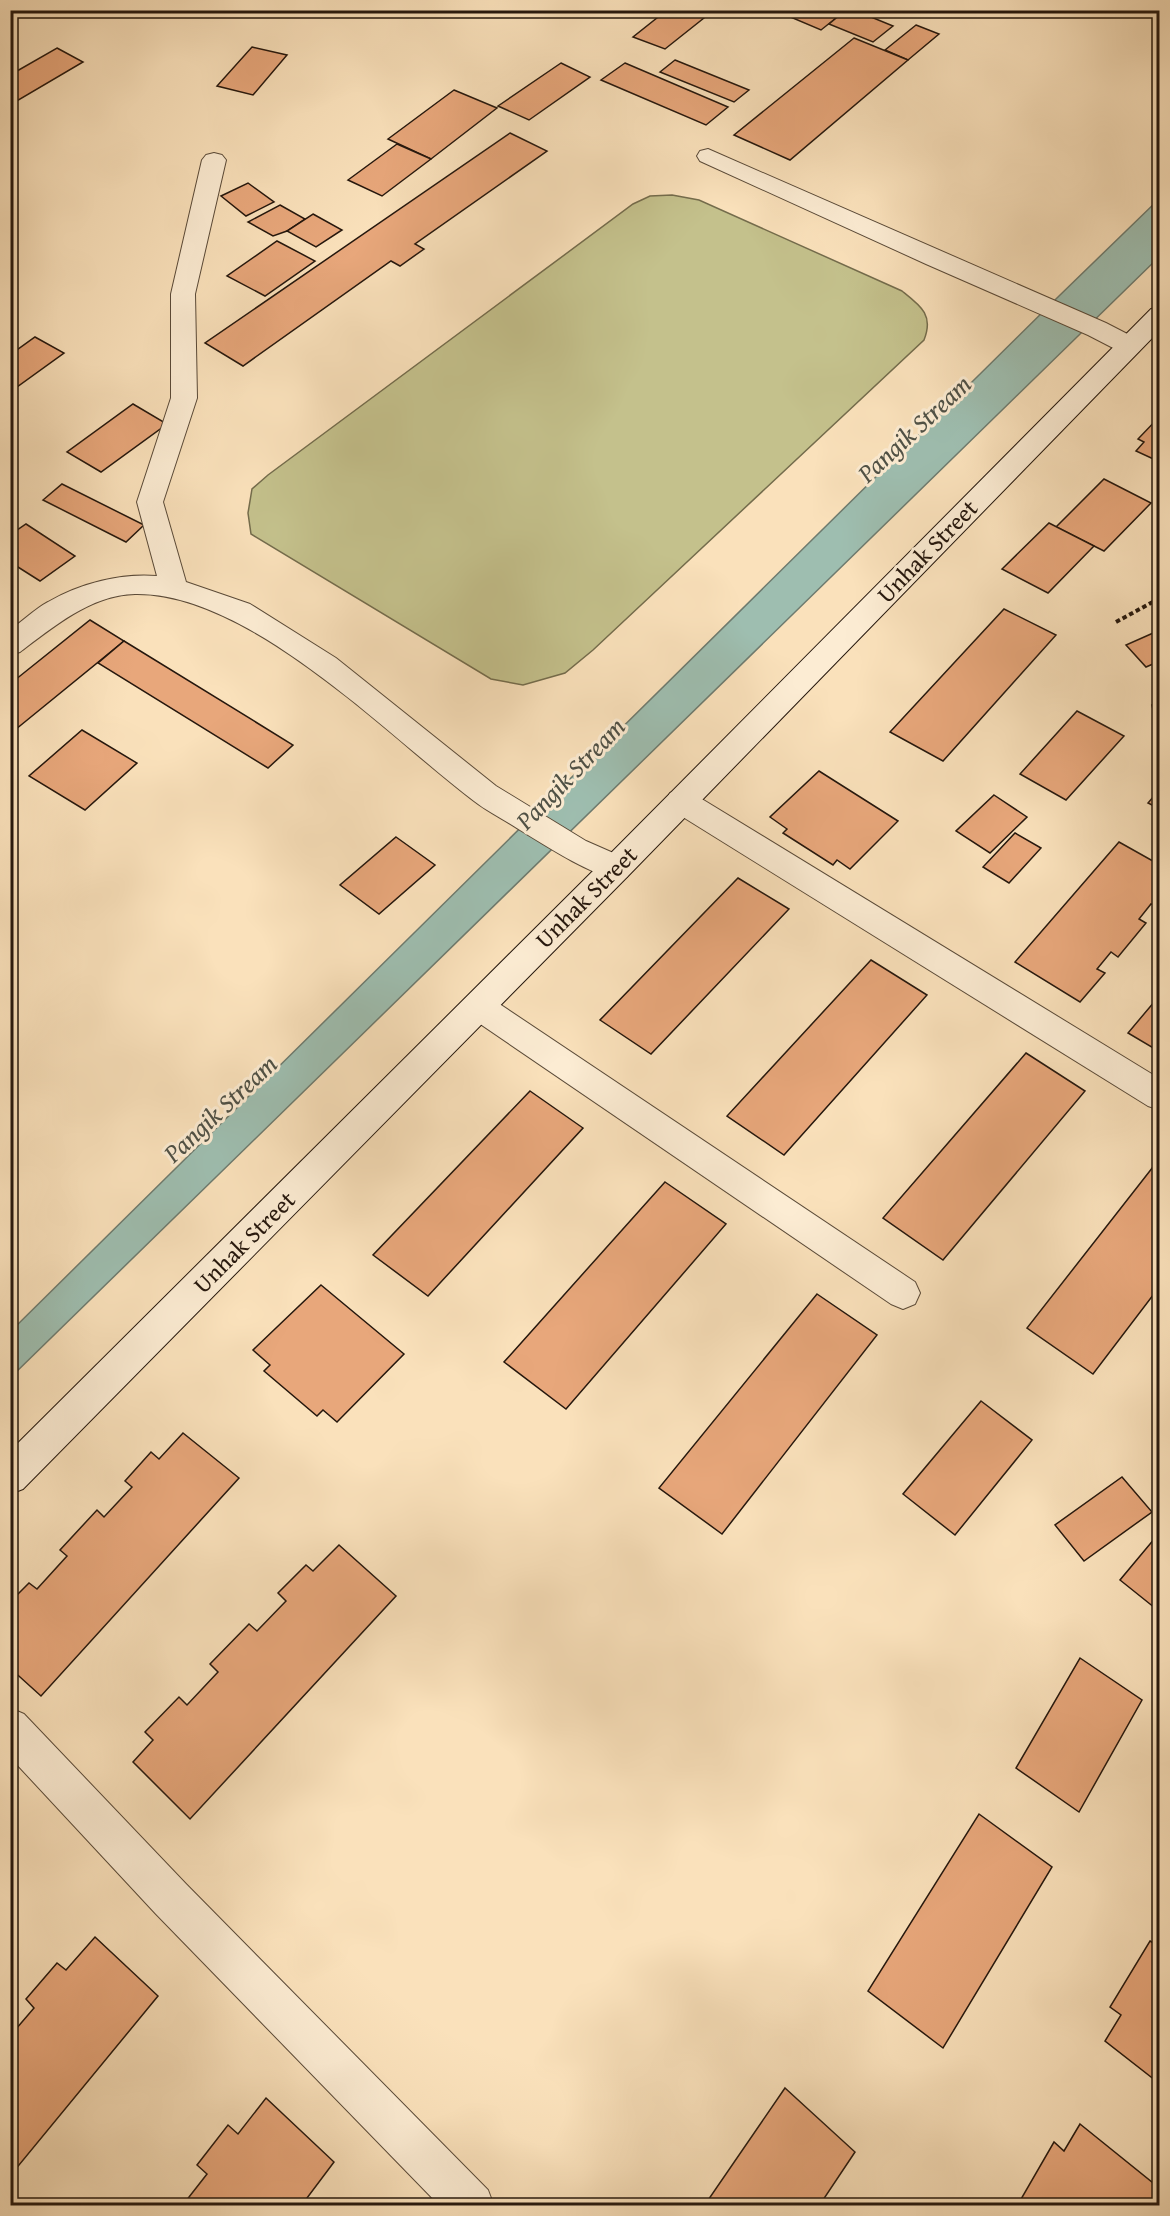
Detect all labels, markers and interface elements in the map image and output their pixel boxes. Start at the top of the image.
water label: Pangik Stream [847,365,980,492]
street label: Unhak Street [868,491,986,611]
water label: Pangik Stream [505,708,634,839]
street label: Unhak Street [527,837,646,956]
water label: Pangik Stream [153,1045,286,1172]
street label: Unhak Street [185,1182,304,1301]

